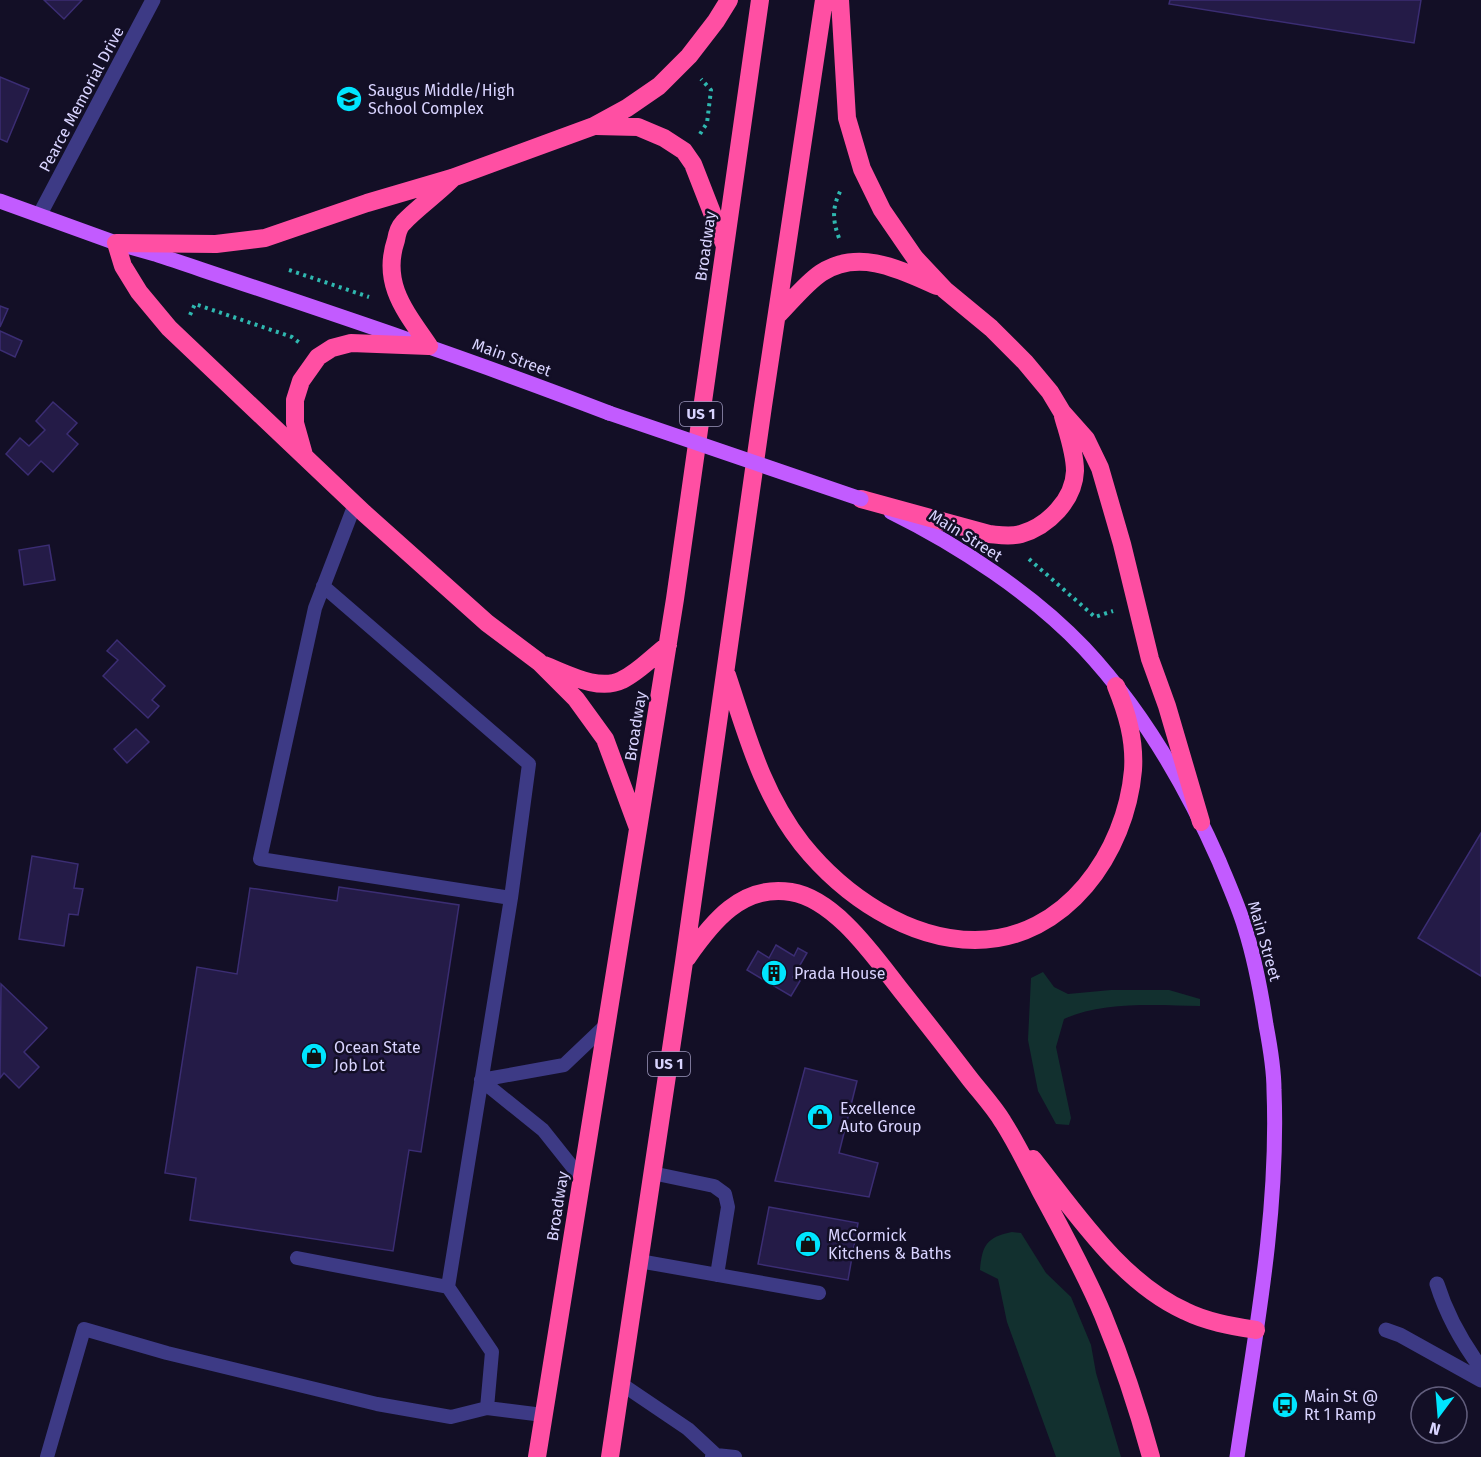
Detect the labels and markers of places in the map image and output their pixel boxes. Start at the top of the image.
place label: Saugus Middle/High School Complex [368,81,515,118]
school or university icon: Saugus Middle/High School Complex [334,84,364,114]
building icon: Prada House [759,958,789,988]
place label: Prada House [794,964,886,983]
place label: Ocean State Job Lot [334,1038,421,1075]
shop icon: Ocean State Job Lot [299,1041,329,1071]
place label: Excellence Auto Group [840,1099,922,1136]
shop icon: Excellence Auto Group [805,1102,835,1132]
place label: McCormick Kitchens & Baths [828,1226,951,1263]
shop icon: McCormick Kitchens & Baths [793,1229,823,1259]
place label: Main St @ Rt 1 Ramp [1304,1387,1378,1424]
bus stop icon: Main St @ Rt 1 Ramp [1270,1390,1300,1420]

